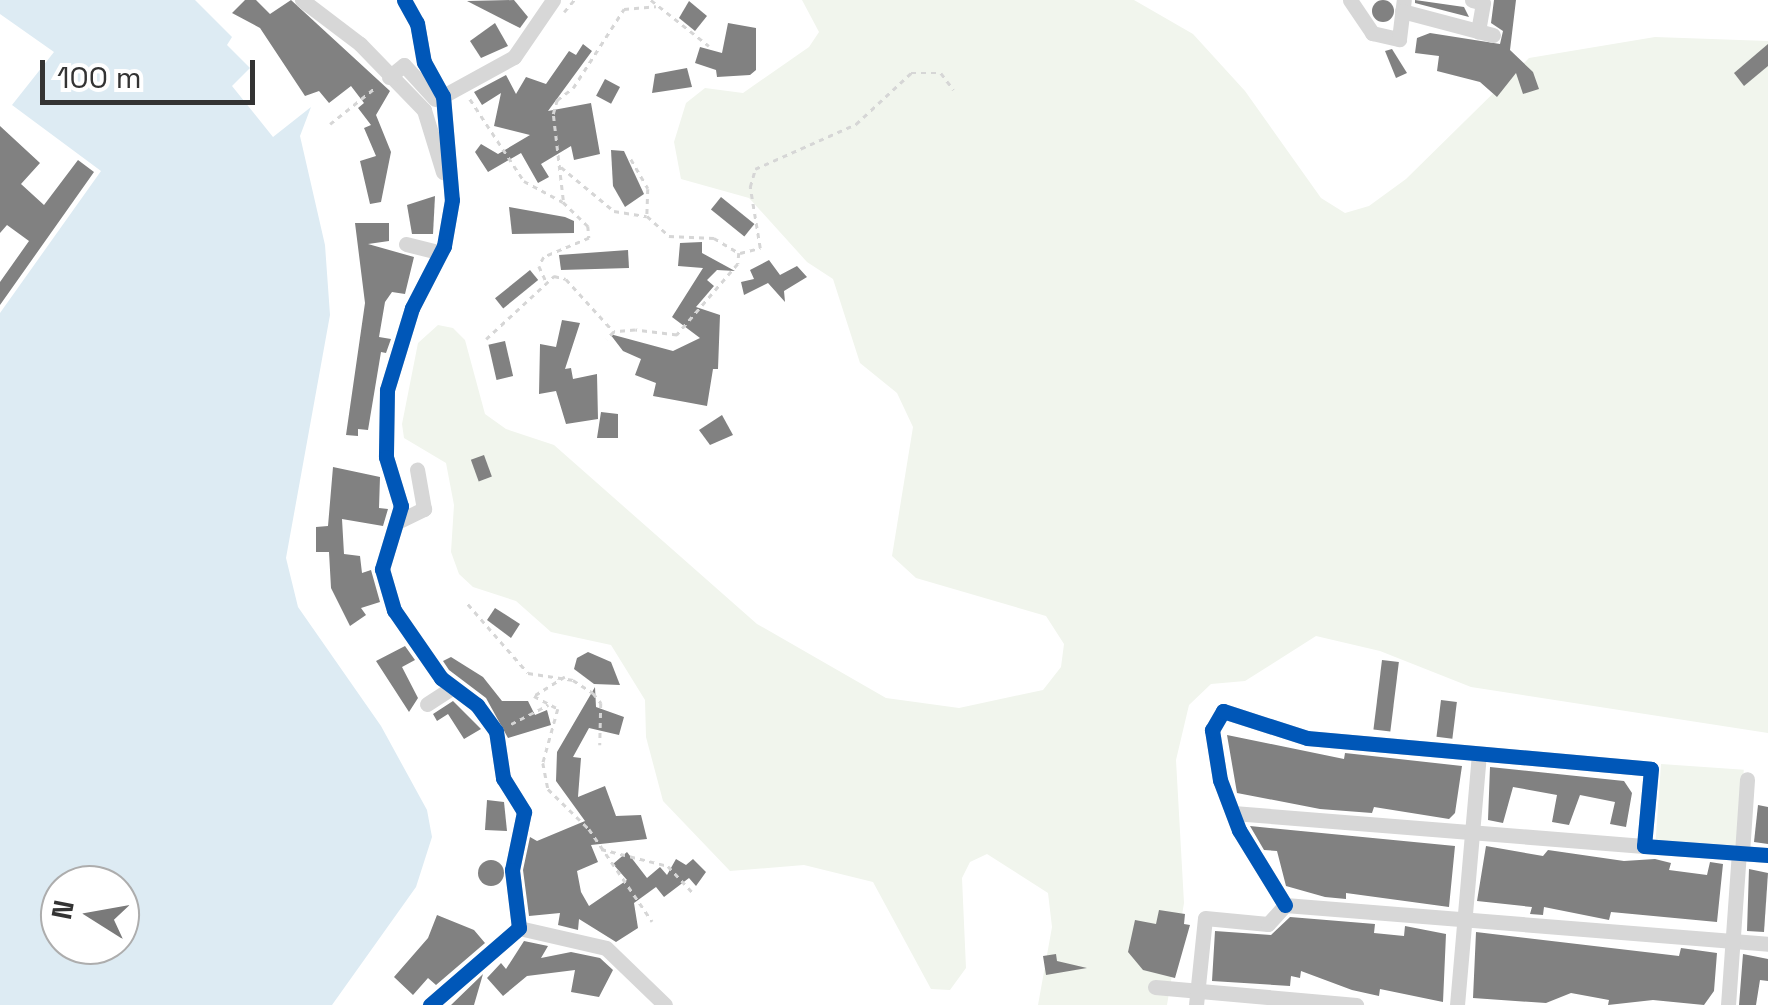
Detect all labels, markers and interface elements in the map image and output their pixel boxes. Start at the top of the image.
scale bar [45,40,260,102]
text: 100 m [57,58,142,97]
north arrow [40,865,140,965]
text: N [43,897,82,922]

